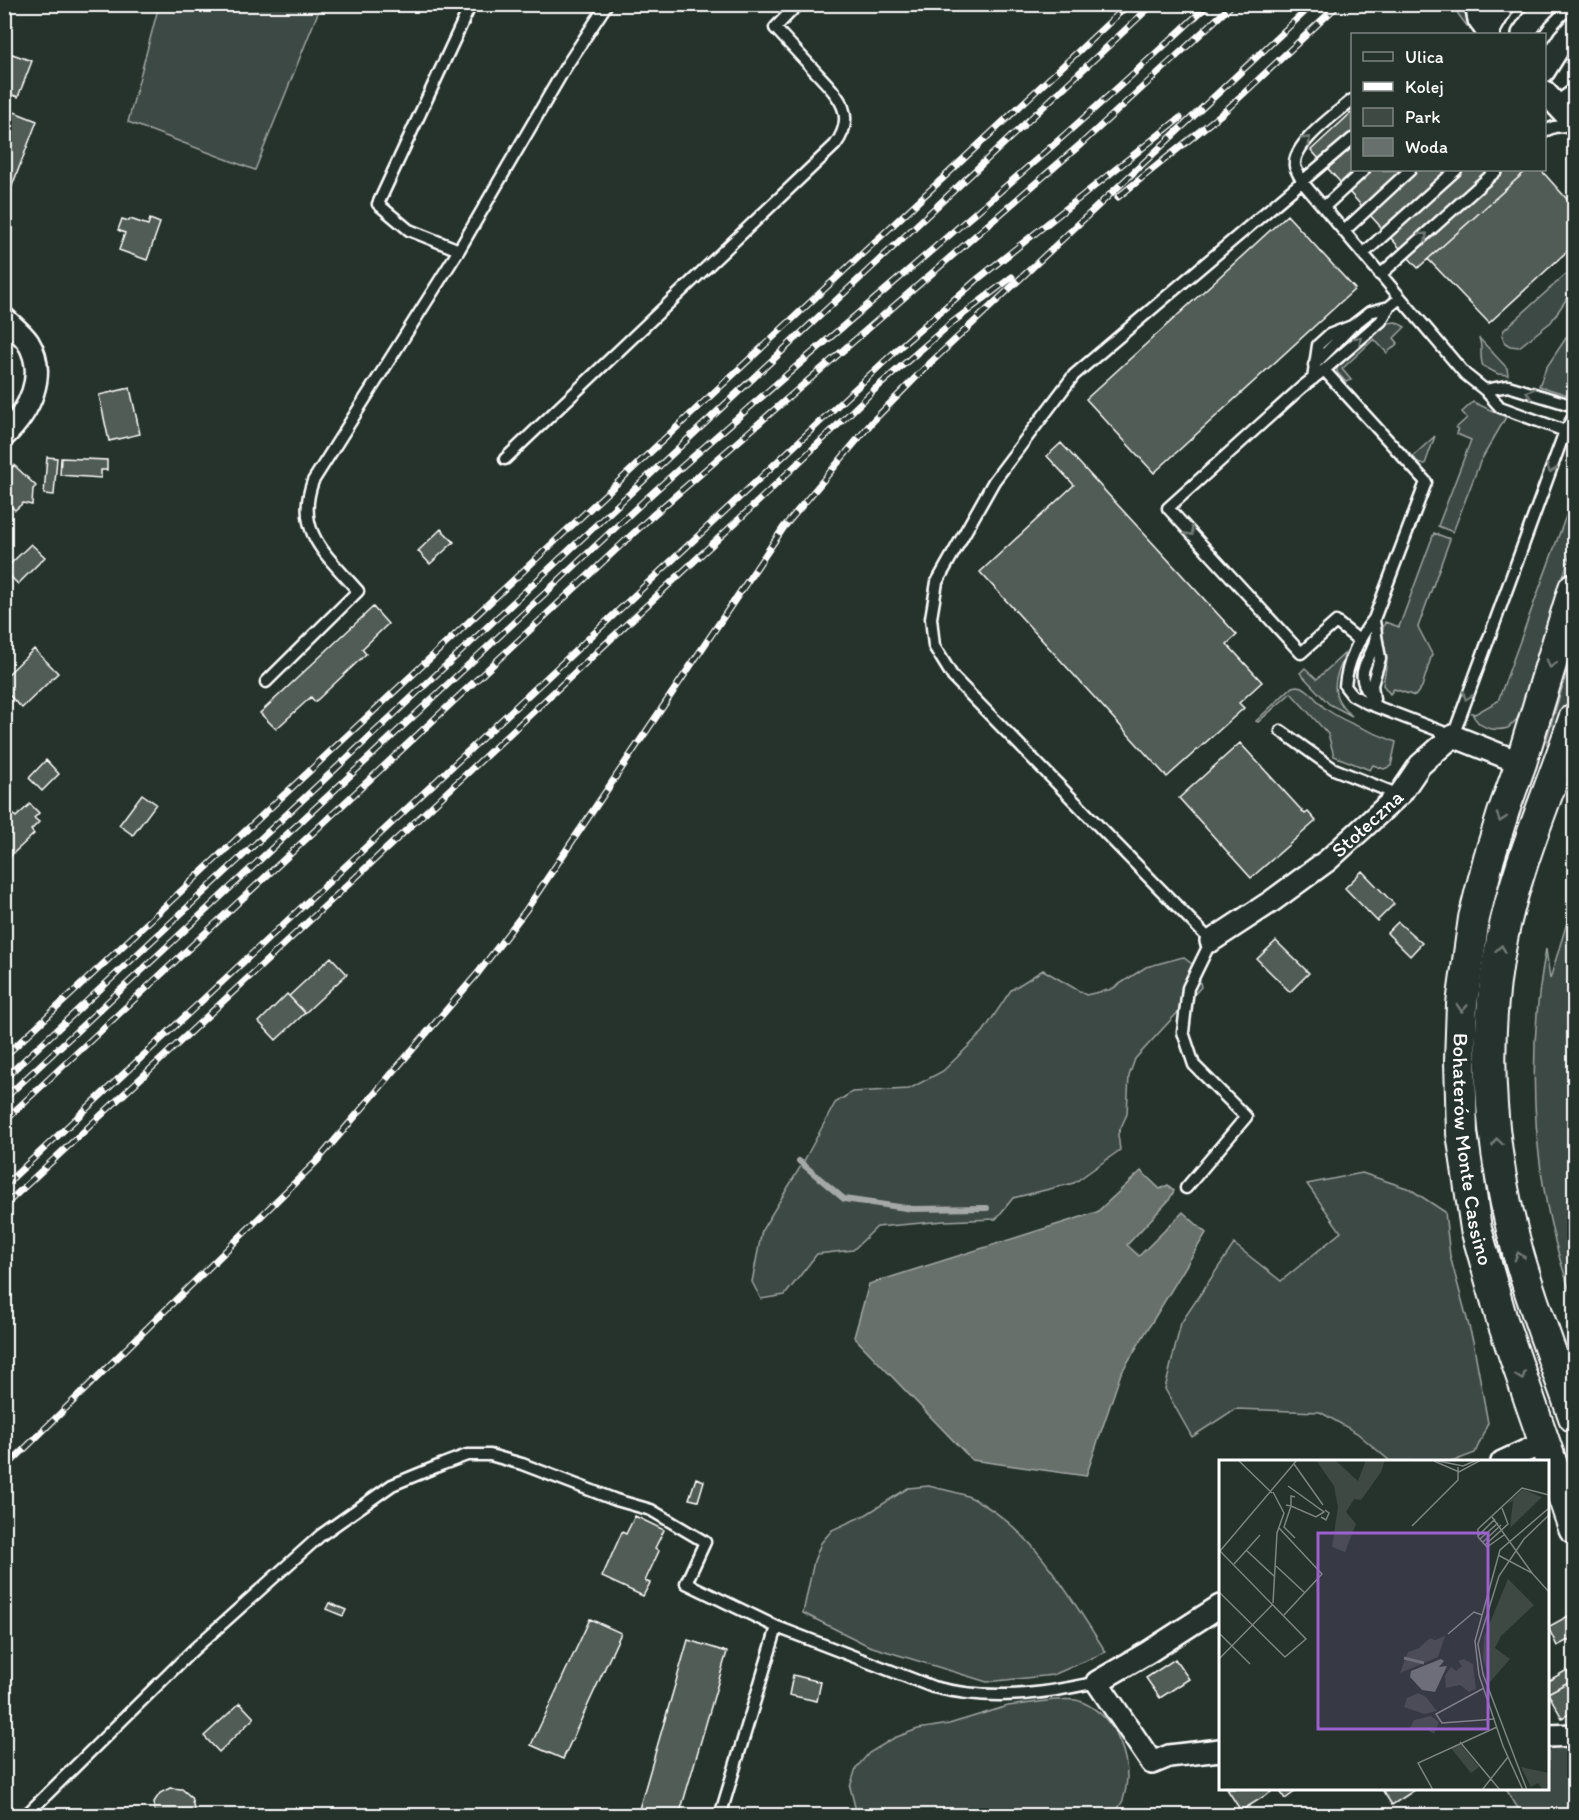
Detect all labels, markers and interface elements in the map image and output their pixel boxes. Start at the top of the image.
legend [1351,33,1546,171]
text: Ulica [1405,46,1444,68]
text: Kolej [1405,76,1444,98]
text: Park [1405,106,1440,128]
text: Woda [1405,136,1448,158]
one-way arrow [1300,137,1311,148]
one-way arrow [1417,232,1428,243]
one-way arrow [1351,336,1362,347]
one-way arrow [1525,387,1536,400]
one-way arrow [1545,464,1558,474]
one-way arrow [1183,525,1194,535]
one-way arrow [1546,658,1558,669]
one-way arrow [1461,690,1474,701]
street label: Stołeczna [1326,784,1408,863]
one-way arrow [1496,812,1508,823]
one-way arrow [1494,944,1506,953]
one-way arrow [1456,1004,1469,1013]
street label: Bohaterów Monte Cassino [1448,1033,1499,1268]
one-way arrow [1492,1138,1504,1147]
one-way arrow [1514,1251,1526,1262]
one-way arrow [1514,1370,1527,1380]
inset map [1219,1460,1549,1790]

